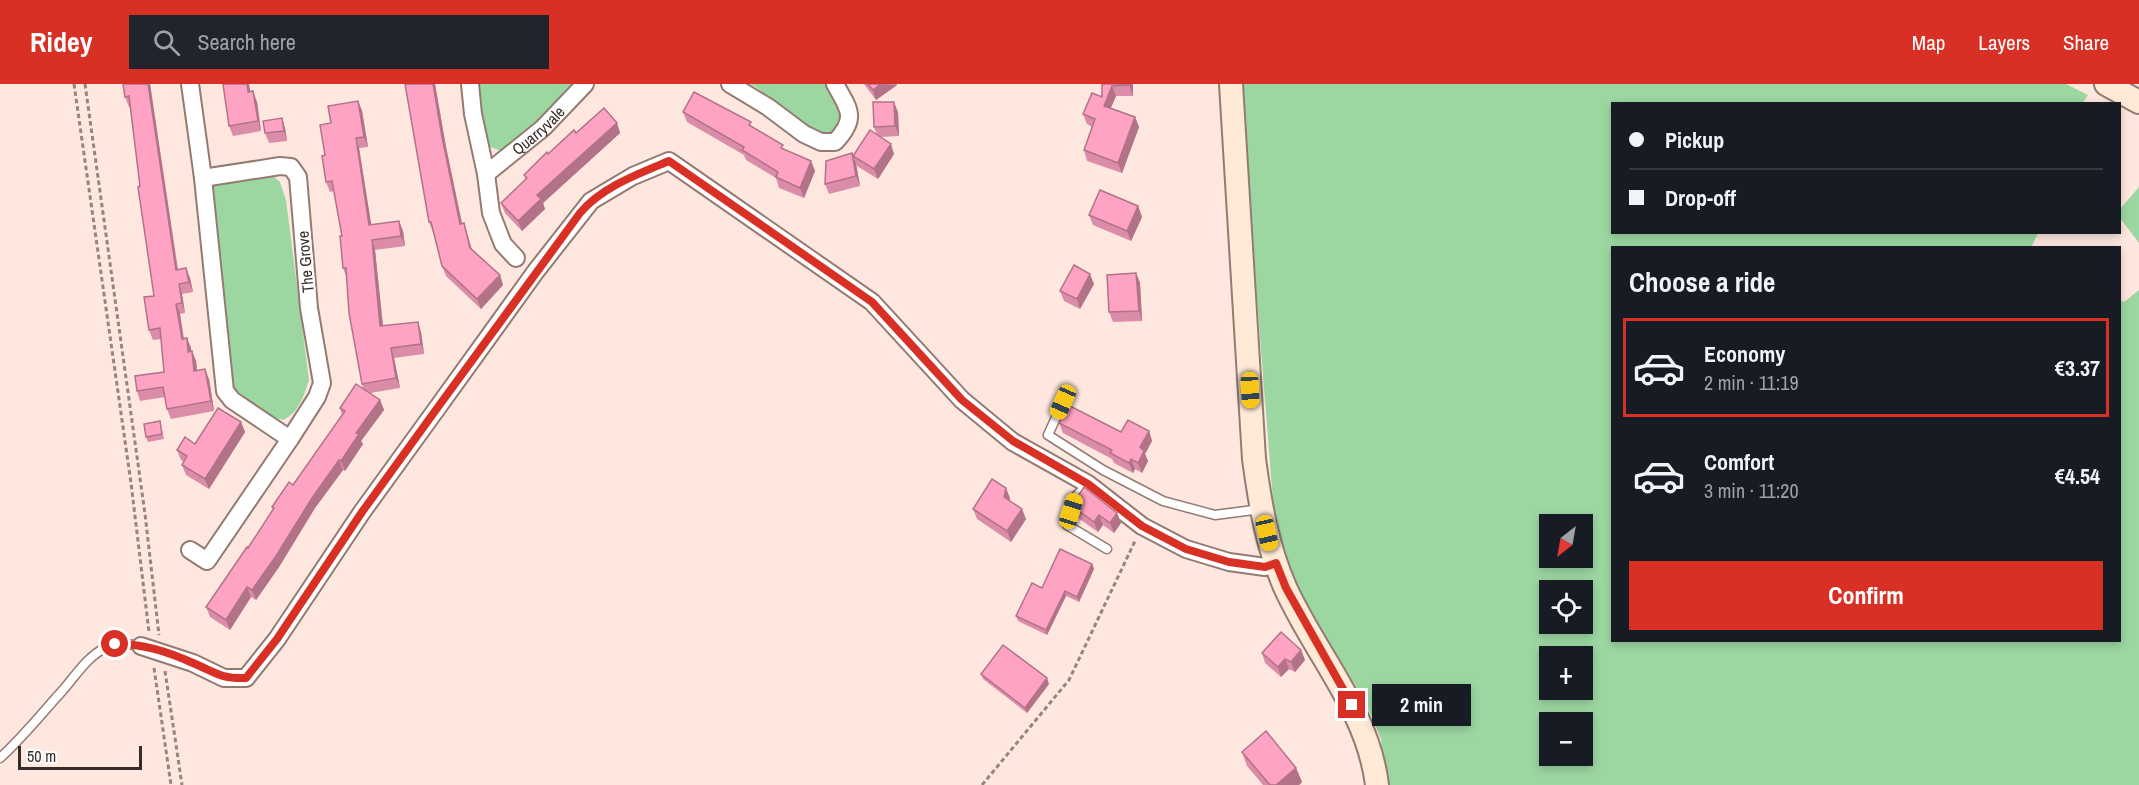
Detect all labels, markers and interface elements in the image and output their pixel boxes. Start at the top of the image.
search box [129,15,549,69]
text: Ridey [30,23,93,61]
icon: search [150,26,183,59]
text: Search here [198,27,296,57]
text: Map [1912,28,1945,57]
text: Layers [1978,28,2030,57]
text: Share [2063,28,2109,57]
street label: Quarryvale [507,101,569,160]
text: Pickup [1665,125,1724,155]
text: Drop-off [1665,183,1736,213]
street label: The Grove [291,230,319,294]
text: Choose a ride [1629,264,1775,300]
text: Economy [1704,339,1785,369]
icon: car [1632,341,1686,395]
text: €3.37 [2055,353,2100,383]
text: 2 min · 11:19 [1704,369,1799,396]
car [1240,372,1260,408]
car [1047,382,1079,422]
text: Comfort [1704,447,1774,477]
icon: car [1632,449,1686,503]
text: €4.54 [2055,461,2100,491]
text: 3 min · 11:20 [1704,477,1799,504]
car [1057,491,1085,531]
car [1254,513,1280,553]
north arrow [1539,514,1593,568]
map controls [1539,514,1593,766]
button: Confirm [1629,561,2103,630]
button: locate [1539,580,1593,634]
route start [101,630,128,657]
button: + [1539,646,1593,700]
callout: 2 min [1373,684,1472,726]
route end [1338,691,1365,718]
text: 2 min [1400,691,1443,718]
button: − [1539,712,1593,766]
scale bar [18,743,142,770]
text: 50 m [27,745,56,767]

